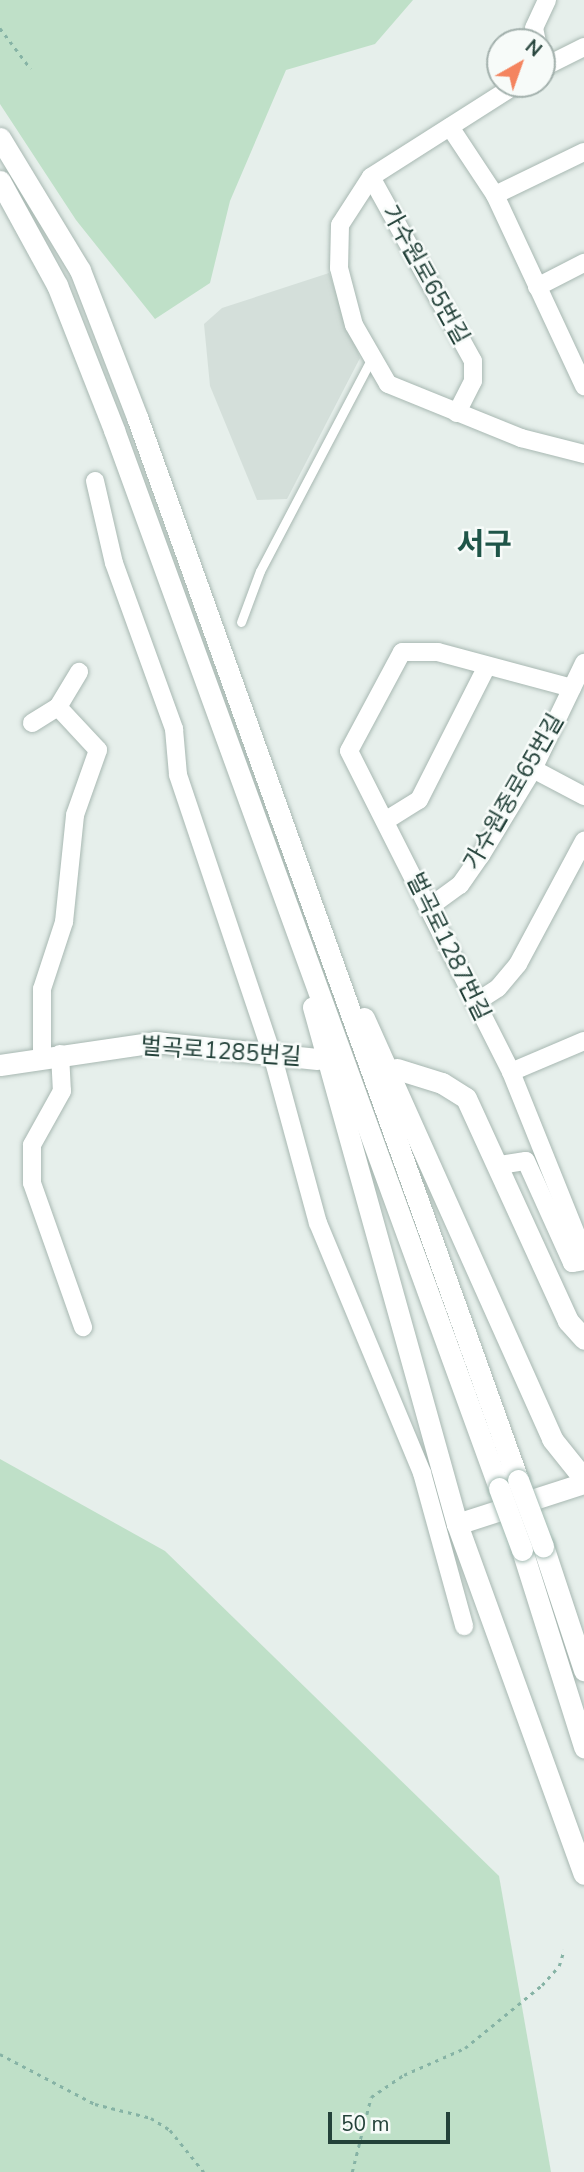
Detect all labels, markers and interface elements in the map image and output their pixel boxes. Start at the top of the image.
north arrow [486,28,556,98]
text: N [519,34,547,63]
street label: 가수원로65번길 [375,201,475,349]
district label: 서구 [456,527,512,563]
street label: 가수원중로65번길 [458,709,570,875]
street label: 벌곡로1287번길 [400,869,496,1025]
street label: 벌곡로1285번길 [140,1033,302,1071]
scale bar [332,2098,454,2142]
text: 50 m [341,2110,390,2138]

